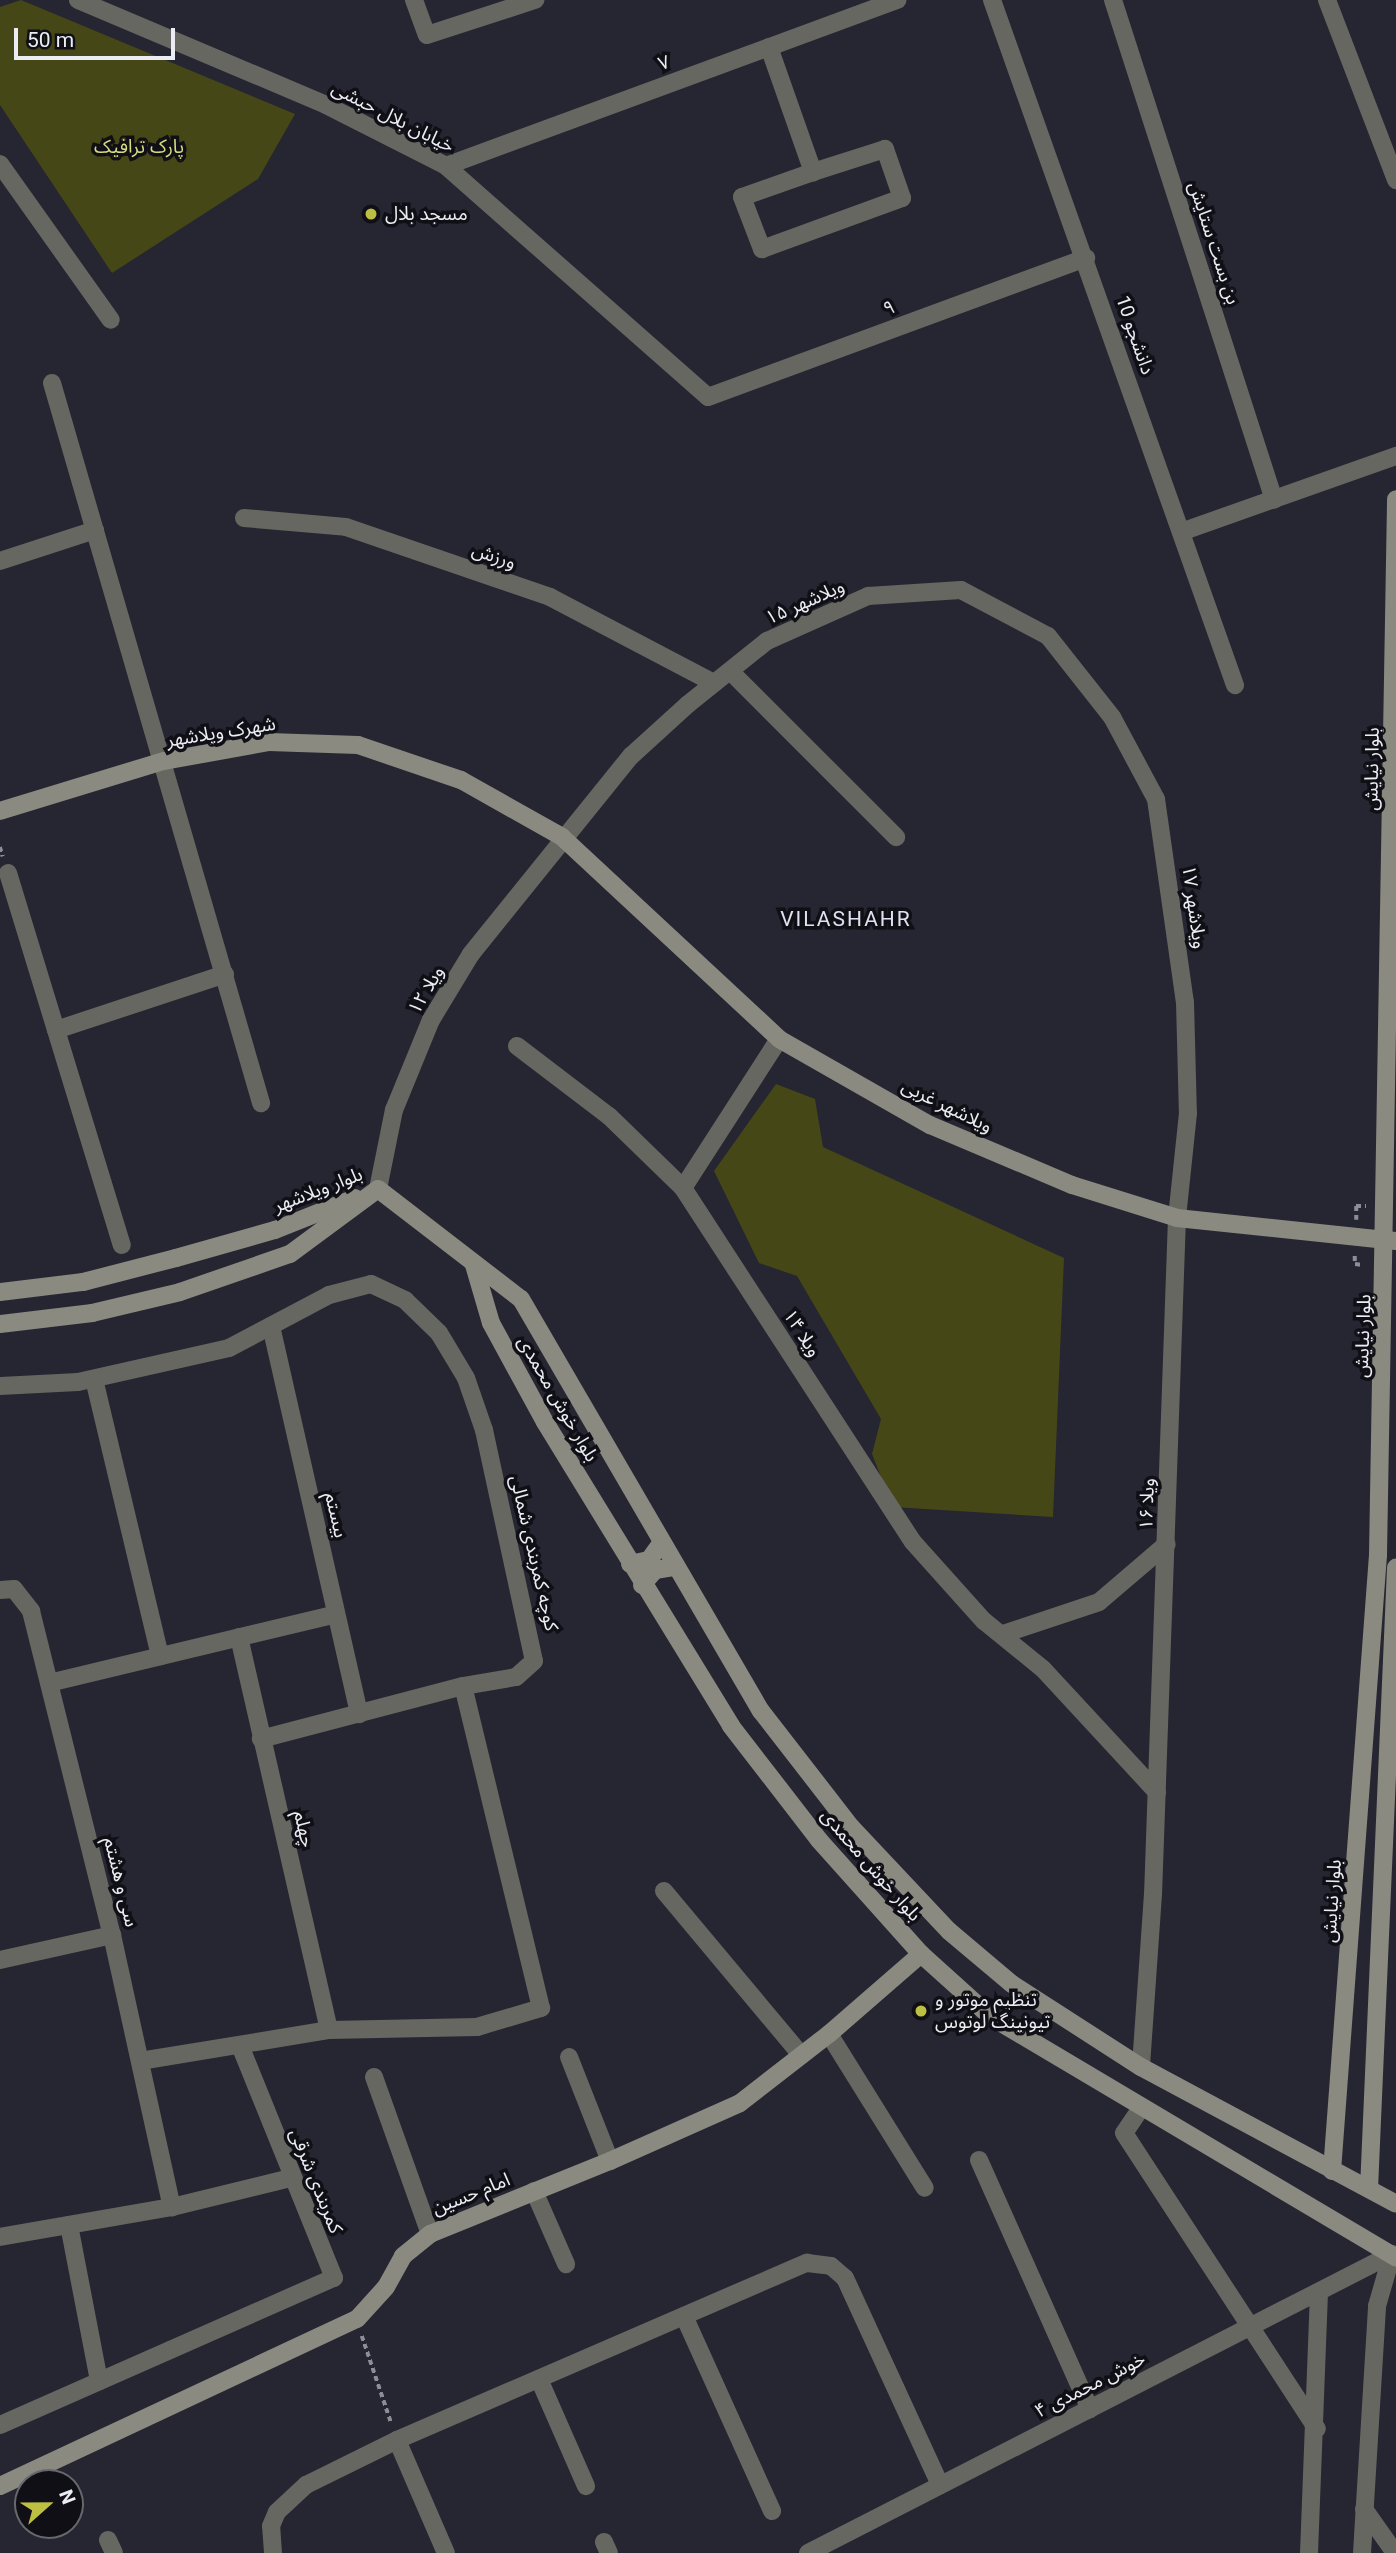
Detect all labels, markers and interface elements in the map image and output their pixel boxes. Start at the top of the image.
scale bar [18,14,178,58]
text: 50 m [27,28,74,52]
street label: ۷ [655,50,673,76]
street label: خیابان بلال حبشی [328,76,458,158]
park label: پارک ترافیک [94,136,184,158]
street label: بن بست ستایش [1183,179,1245,307]
place label: مسجد بلال [385,203,468,225]
marker: مسجد بلال [363,206,379,222]
street label: دانشجو 10 [1111,293,1159,377]
street label: ۹ [880,295,898,321]
street label: ورزش [469,538,519,574]
street label: ویلاشهر ۱۵ [762,574,848,630]
street label: شهرک ویلاشهر [165,712,277,752]
street label: بلوار نیایش [1360,727,1384,811]
street label: ویلاشهر ۱۷ [1177,864,1211,950]
district label: VILASHAHR [781,906,911,932]
street label: ویلا ۱۲ [403,962,449,1018]
street label: ویلاشهر غربی [898,1074,996,1138]
street label: بلوار ویلاشهر [270,1163,366,1217]
street label: بلوار نیایش [1350,1294,1376,1378]
street label: ۱۴ ویلا [778,1305,826,1361]
street label: بلوار خوش محمدی [513,1332,603,1466]
street label: کوچه کمربندی شمالی [505,1473,563,1633]
street label: ۱۶ ویلا [1135,1478,1159,1530]
street label: بیستم [320,1490,352,1540]
street label: بلوار خوش محمدی [816,1804,926,1926]
street label: چهلم [289,1808,319,1850]
street label: سی و هشتم [99,1835,143,1929]
street label: بلوار نیایش [1318,1859,1346,1943]
place label: تنظیم موتور و تیونینگ لوتوس [935,1989,1050,2033]
marker: تنظیم موتور و تیونینگ لوتوس [913,2003,929,2019]
street label: کمربندی شرقی [285,2125,347,2237]
street label: امام حسین [429,2168,513,2220]
street label: خوش محمدی ۴ [1031,2347,1149,2423]
north arrow [14,2469,84,2539]
text: N [54,2487,80,2507]

